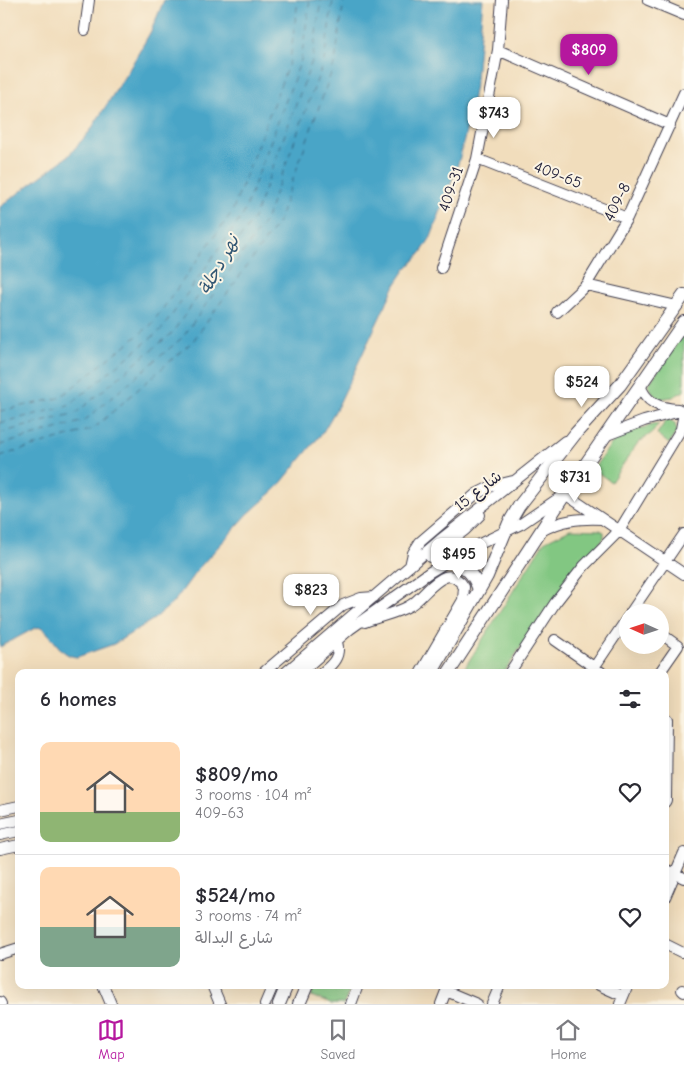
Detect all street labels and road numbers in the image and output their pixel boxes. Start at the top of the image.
street label: 409-65 [532,158,584,192]
street label: 409-31 [435,164,467,214]
street label: 409-8 [600,180,634,224]
street label: شارع 15 [451,467,506,517]

